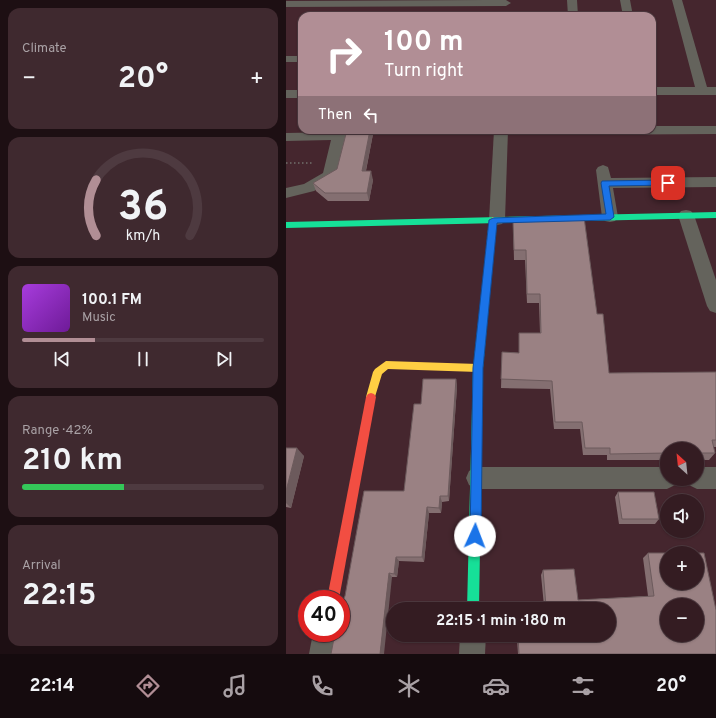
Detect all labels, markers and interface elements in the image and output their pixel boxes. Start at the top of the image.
text: 100 m [384,25,464,61]
icon: right [318,28,370,80]
text: Climate [22,41,67,57]
text: Turn right [384,60,464,83]
text: 20° [118,61,168,98]
text: − [22,66,36,93]
text: + [250,66,264,93]
icon: left [360,104,382,126]
text: Then [318,106,352,125]
pin [651,166,685,200]
icon: arrive [657,172,679,194]
text: 36 [118,182,168,235]
text: km/h [126,226,160,244]
text: 100.1 FM [82,291,142,310]
text: Music [82,310,116,326]
icon: previous [51,348,73,370]
icon: pause [132,348,154,370]
icon: next [213,348,235,370]
text: Range · 42% [22,423,93,439]
north arrow [660,442,704,486]
map controls [660,442,704,642]
text: 210 km [22,443,123,480]
button: sound [660,494,704,538]
position arrow [454,515,496,557]
button: + [660,546,704,590]
text: Arrival [22,558,61,574]
text: 22:15 [22,578,96,615]
speed limit sign: 40 [298,590,350,642]
button: − [660,598,704,642]
text: 22:15 · 1 min · 180 m [436,612,566,631]
icon: directions [134,672,162,700]
icon: music [221,672,249,700]
icon: phone [308,672,336,700]
icon: climate [395,672,423,700]
icon: car [482,672,510,700]
icon: filters [569,672,597,700]
text: 22:14 [30,675,75,698]
text: 20° [656,675,686,698]

